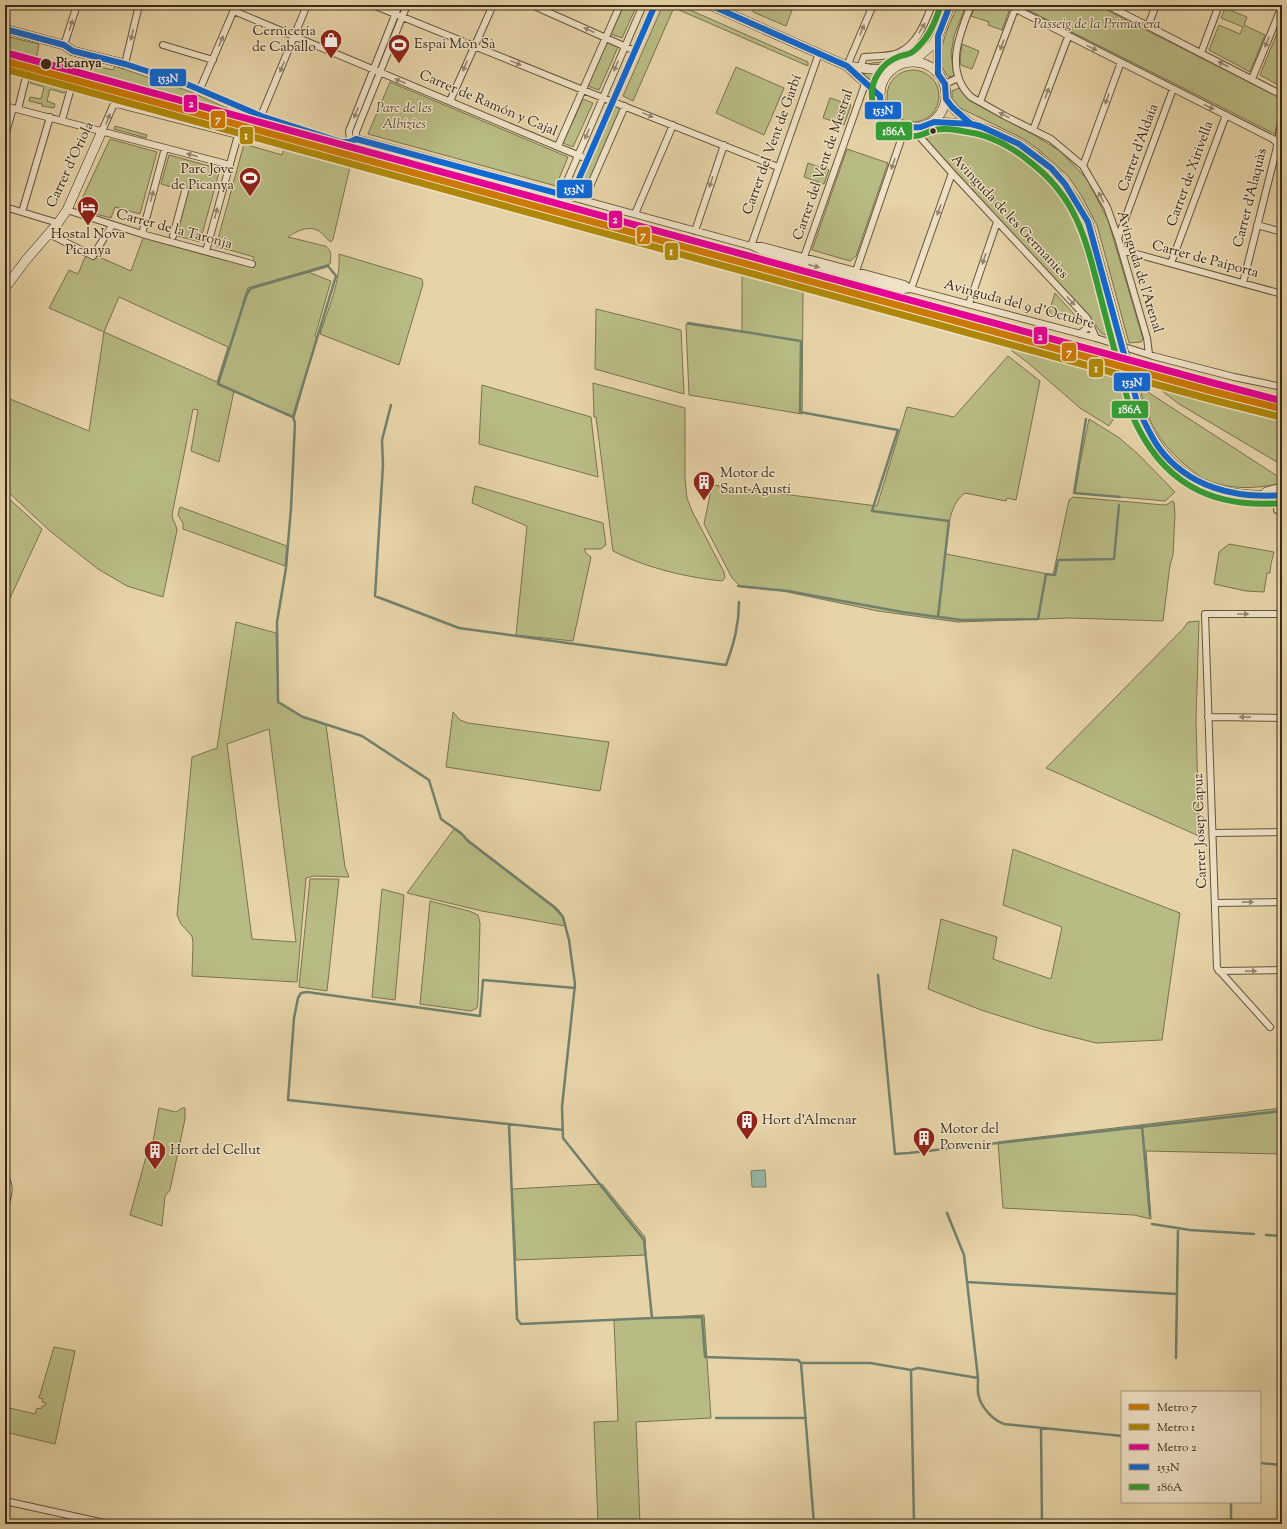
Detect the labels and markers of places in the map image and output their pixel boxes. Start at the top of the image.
place label: Cernicería de Caballo [252,22,317,58]
shop icon: Cernicería de Caballo [318,27,344,60]
sports icon: Espai Món Sà [386,32,412,65]
place label: Espai Món Sà [414,35,496,55]
place label: Picanya [56,54,102,74]
marker: Picanya [39,57,53,71]
unlabelled marker [928,126,938,136]
place label: Parc Jove de Picanya [171,160,235,196]
sports icon: Parc Jove de Picanya [237,165,263,198]
hotel icon: Hostal Nova Picanya [75,194,101,227]
place label: Hostal Nova Picanya [51,225,126,261]
place label: Motor de Sant Agustí [720,464,791,500]
building icon: Motor de Sant Agustí [691,469,717,502]
building icon: Hort d'Almenar [734,1108,760,1141]
place label: Hort d'Almenar [762,1111,857,1131]
place label: Motor del Porvenir [940,1120,999,1156]
building icon: Motor del Porvenir [911,1125,937,1158]
building icon: Hort del Cellut [142,1138,168,1171]
place label: Hort del Cellut [170,1141,261,1161]

